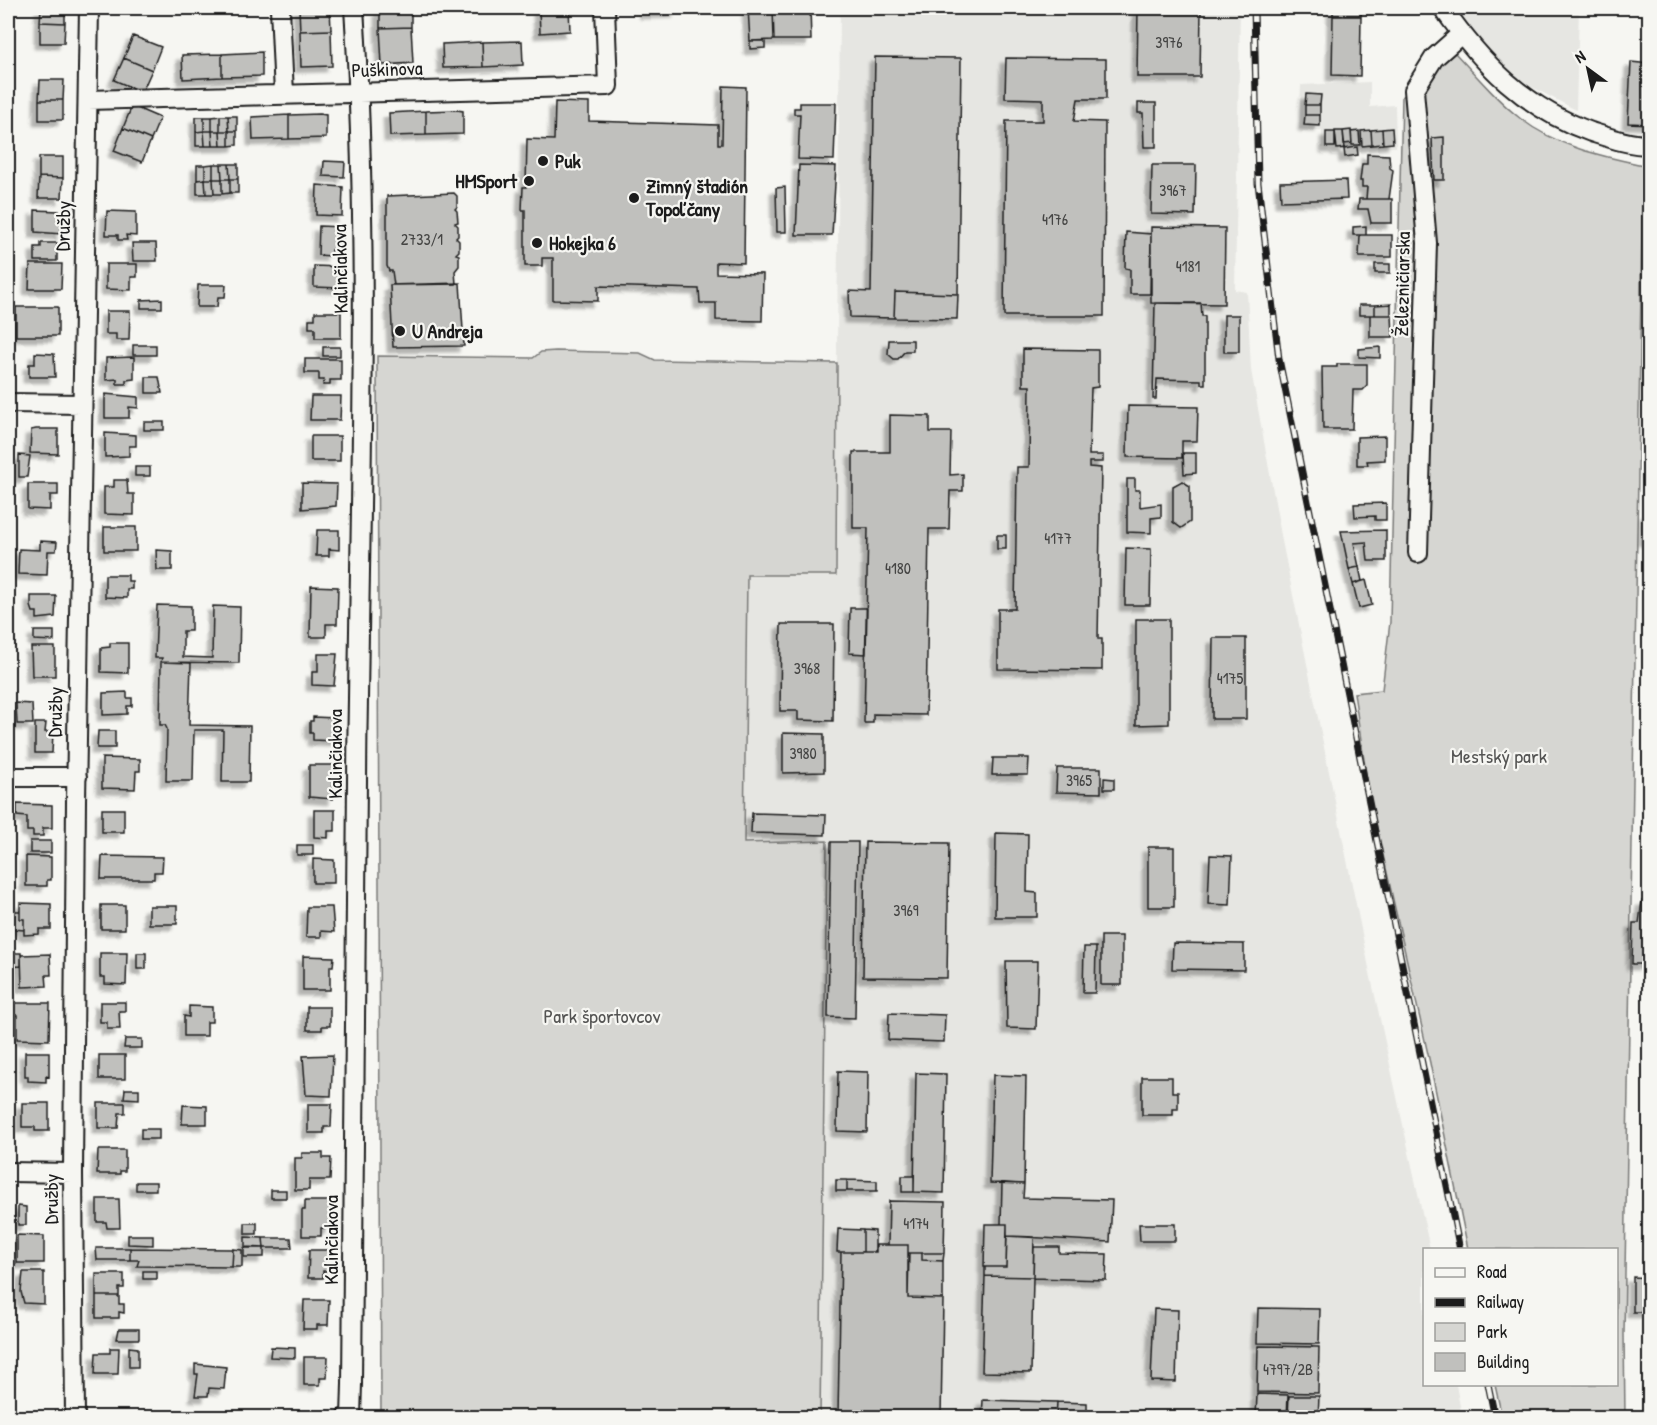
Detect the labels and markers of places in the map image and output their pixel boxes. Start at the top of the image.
place label: Puk [555,147,582,174]
marker: Puk [536,154,550,168]
place label: HMSport [455,167,518,195]
place label: Zimný štadión Topoľčany [645,172,748,223]
marker: HMSport [522,174,536,188]
marker: Zimný štadión Topoľčany [627,191,641,205]
place label: Hokejka 6 [549,229,616,256]
marker: Hokejka 6 [530,236,544,250]
place label: U Andreja [412,317,483,344]
marker: U Andreja [393,324,407,338]

